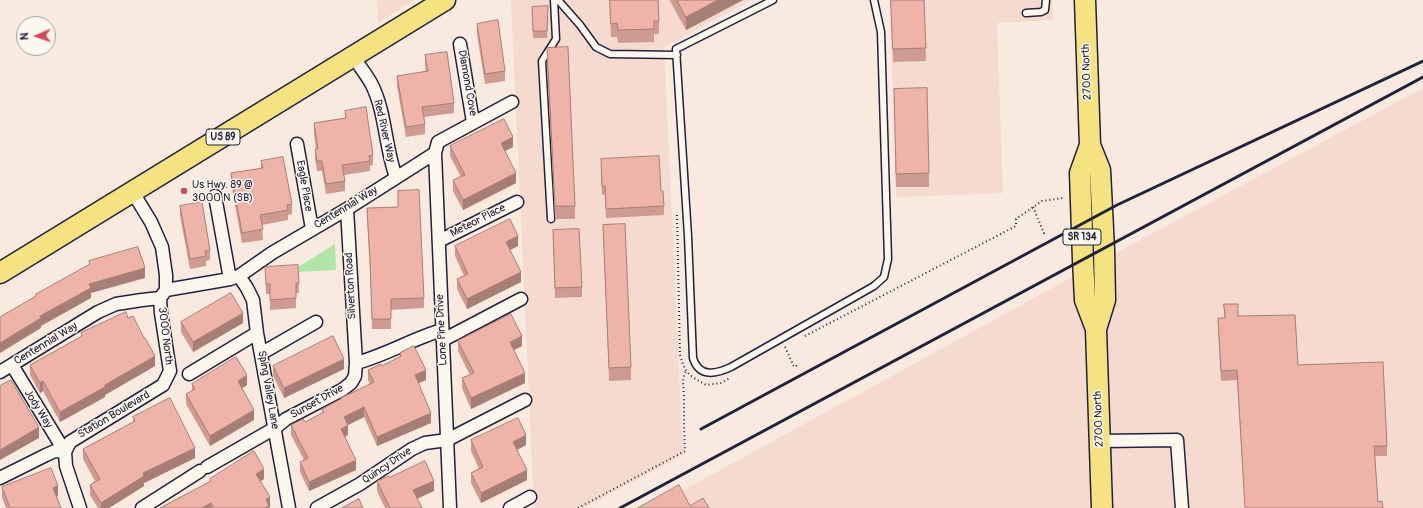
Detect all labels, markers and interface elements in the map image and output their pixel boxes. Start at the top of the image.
north arrow [16,16,56,56]
text: N [18,32,31,40]
street label: 2700 North [1079,44,1095,100]
street label: Diamond Cove [455,49,479,117]
street label: Red River Way [370,98,398,164]
road number: US 89 [206,129,240,145]
street label: Eagle Place [293,159,315,213]
place label: Us Hwy. 89 @ 3000 N (SB) [192,178,253,204]
street label: Centennial Way [312,184,380,232]
marker: Us Hwy. 89 @ 3000 N (SB) [179,186,189,196]
street label: Meteor Place [448,201,508,241]
road number: SR 134 [1063,229,1101,245]
street label: Silverton Road [343,252,359,320]
street label: Lone Pine Drive [434,294,450,366]
street label: 3000 North [155,306,175,366]
street label: Centennial Way [12,320,80,368]
street label: Sping Valley Lane [255,350,281,430]
street label: Sunset Drive [288,382,346,422]
street label: Jody Way [21,387,55,431]
street label: Station Boulevard [76,388,152,442]
street label: 2700 North [1091,391,1107,447]
street label: Quincy Drive [360,445,414,487]

